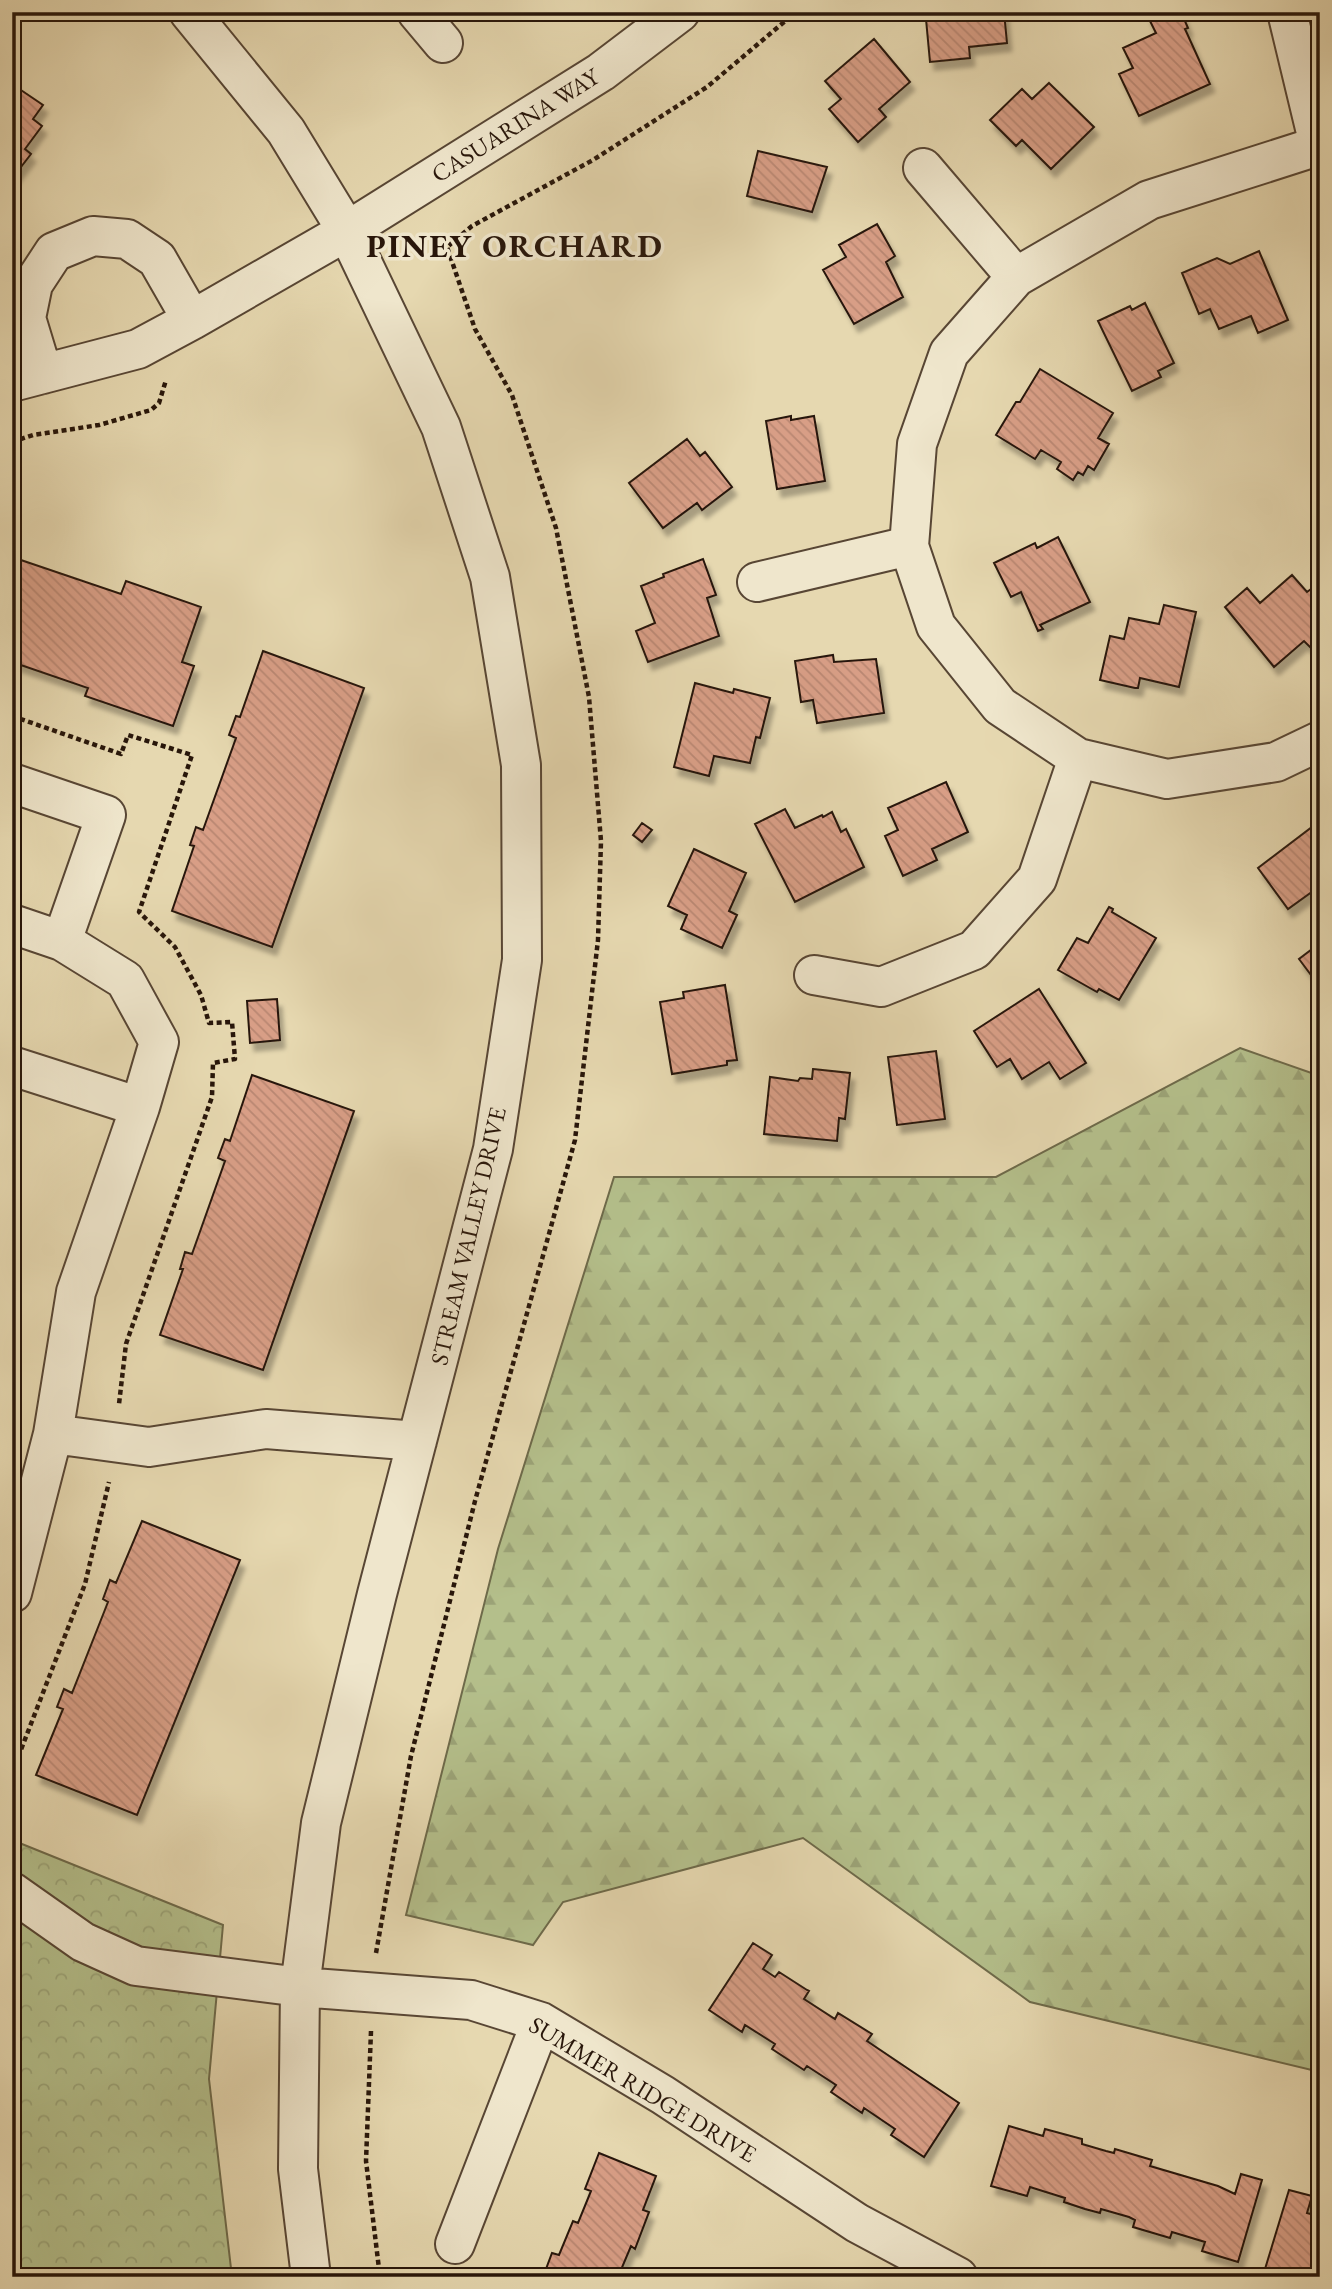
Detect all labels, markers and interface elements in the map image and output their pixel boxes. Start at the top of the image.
street label: CASUARINA WAY [425,60,606,189]
district label: PINEY ORCHARD [366,225,664,267]
street label: STREAM VALLEY DRIVE [423,1104,513,1368]
street label: SUMMER RIDGE DRIVE [524,2009,762,2169]

